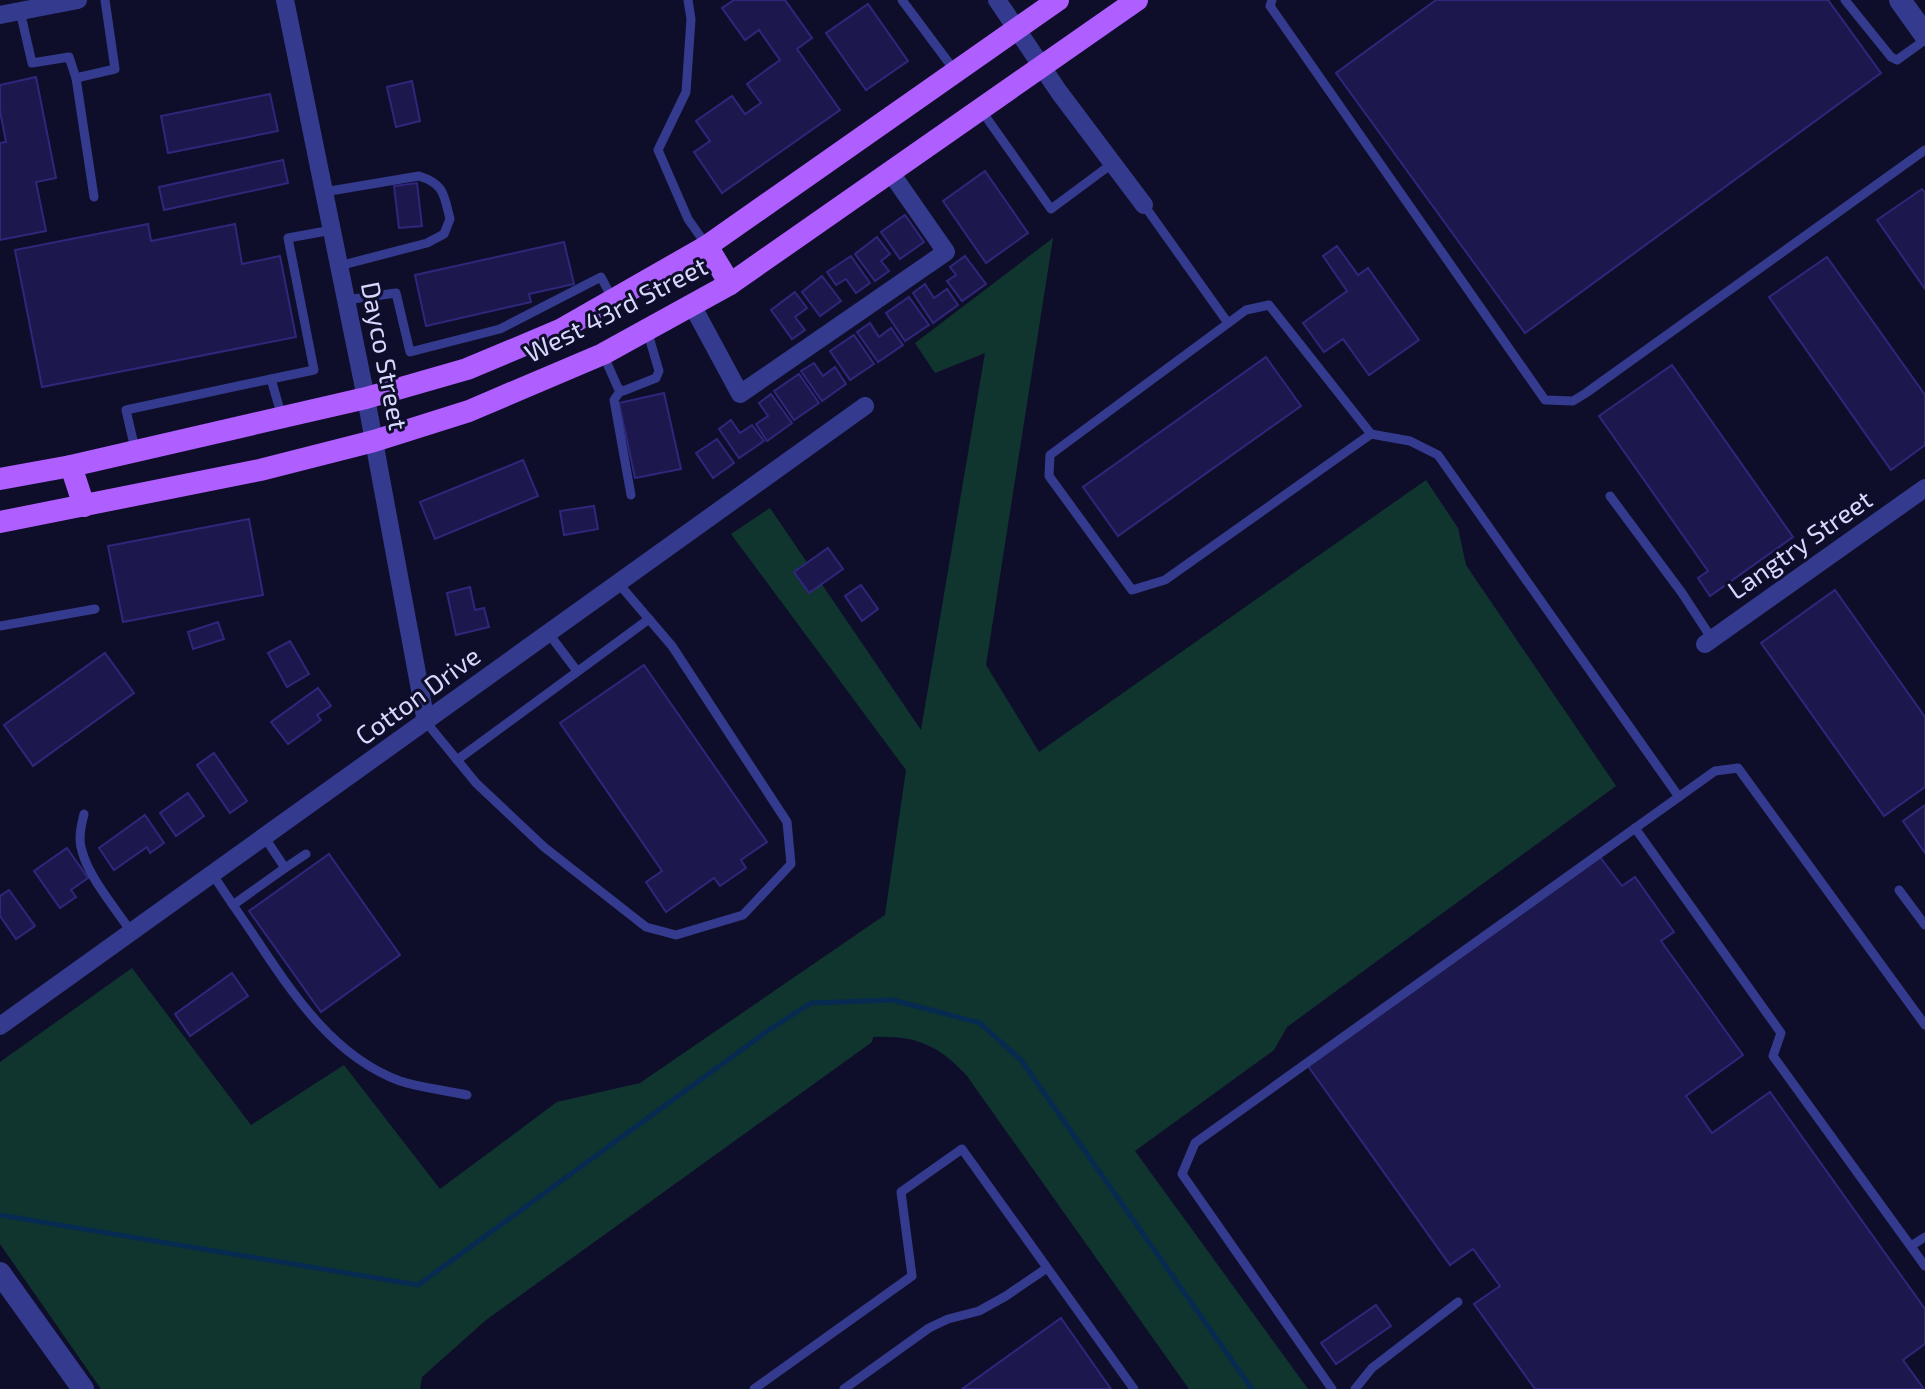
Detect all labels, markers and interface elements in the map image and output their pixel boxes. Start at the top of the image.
street label: West 43rd Street [519,249,712,368]
street label: Dayco Street [356,279,415,433]
street label: Langtry Street [1721,483,1877,605]
street label: Cotton Drive [349,639,486,750]

